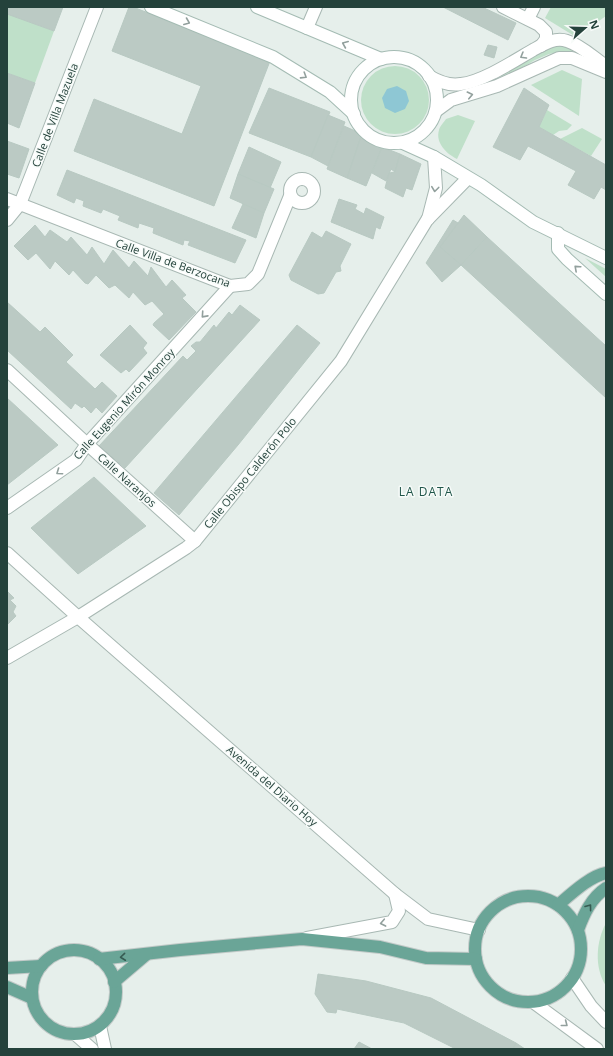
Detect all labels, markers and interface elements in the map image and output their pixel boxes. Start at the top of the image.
north arrow [565,8,605,48]
one-way arrow [183,17,190,25]
text: N [586,18,603,31]
one-way arrow [342,41,350,49]
one-way arrow [520,52,527,59]
street label: Calle de Villa Mazuela [28,61,81,169]
one-way arrow [300,72,307,79]
one-way arrow [467,91,473,99]
one-way arrow [430,186,439,192]
street label: Calle Villa de Berzocana [114,235,233,290]
one-way arrow [574,265,582,273]
one-way arrow [201,310,208,318]
street label: Calle Eugenio Mirón Monroy [70,344,178,463]
street label: Calle Obispo Calderón Polo [200,414,299,532]
street label: Calle Naranjos [95,449,160,510]
one-way arrow [56,467,63,474]
district label: LA DATA [399,483,453,500]
street label: Avenida del Diario Hoy [224,742,321,830]
one-way arrow [584,904,591,911]
one-way arrow [380,919,386,927]
one-way arrow [120,952,126,961]
one-way arrow [560,1020,567,1027]

